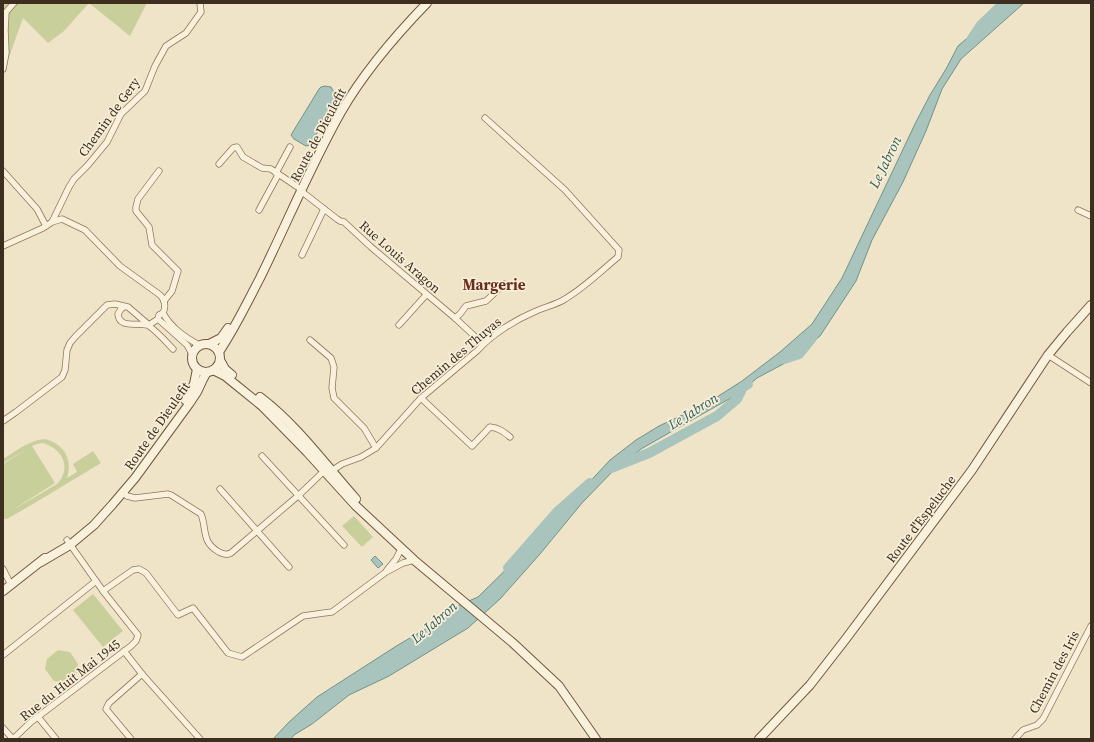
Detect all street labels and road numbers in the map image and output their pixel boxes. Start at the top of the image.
street label: Chemin de Gery [75,74,144,160]
street label: Route de Dieulefit [286,85,350,185]
street label: Rue Louis Aragon [356,217,444,297]
street label: Chemin des Thuyas [407,313,505,399]
street label: Route de Dieulefit [120,378,194,473]
street label: Route d'Espeluche [882,471,960,566]
street label: Chemin des Iris [1025,627,1083,716]
street label: Rue du Huit Mai 1945 [16,635,124,725]

